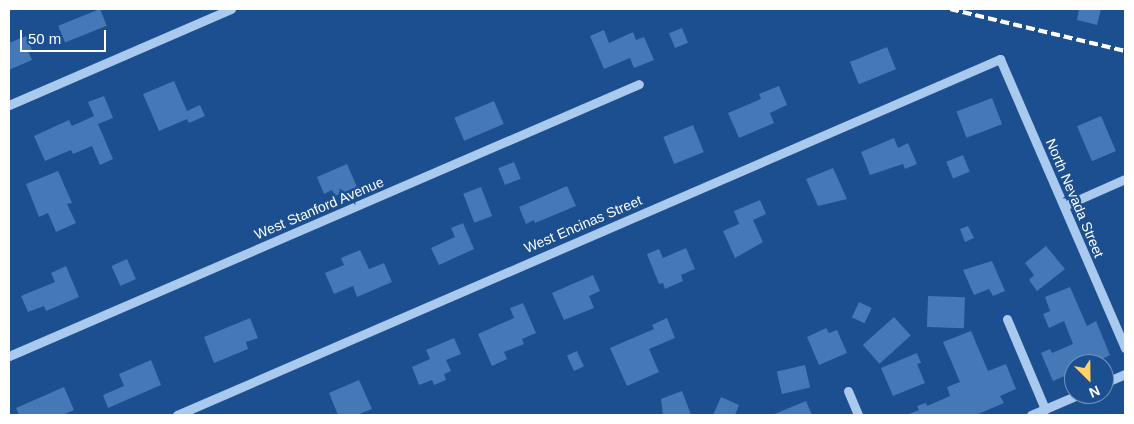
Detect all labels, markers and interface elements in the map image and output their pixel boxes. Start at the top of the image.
scale bar [22,20,109,52]
text: 50 m [28,30,61,47]
street label: North Nevada Street [1042,136,1108,260]
street label: West Stanford Avenue [251,173,387,243]
street label: West Encinas Street [521,192,645,256]
north arrow [1064,354,1114,404]
text: N [1087,383,1102,401]

